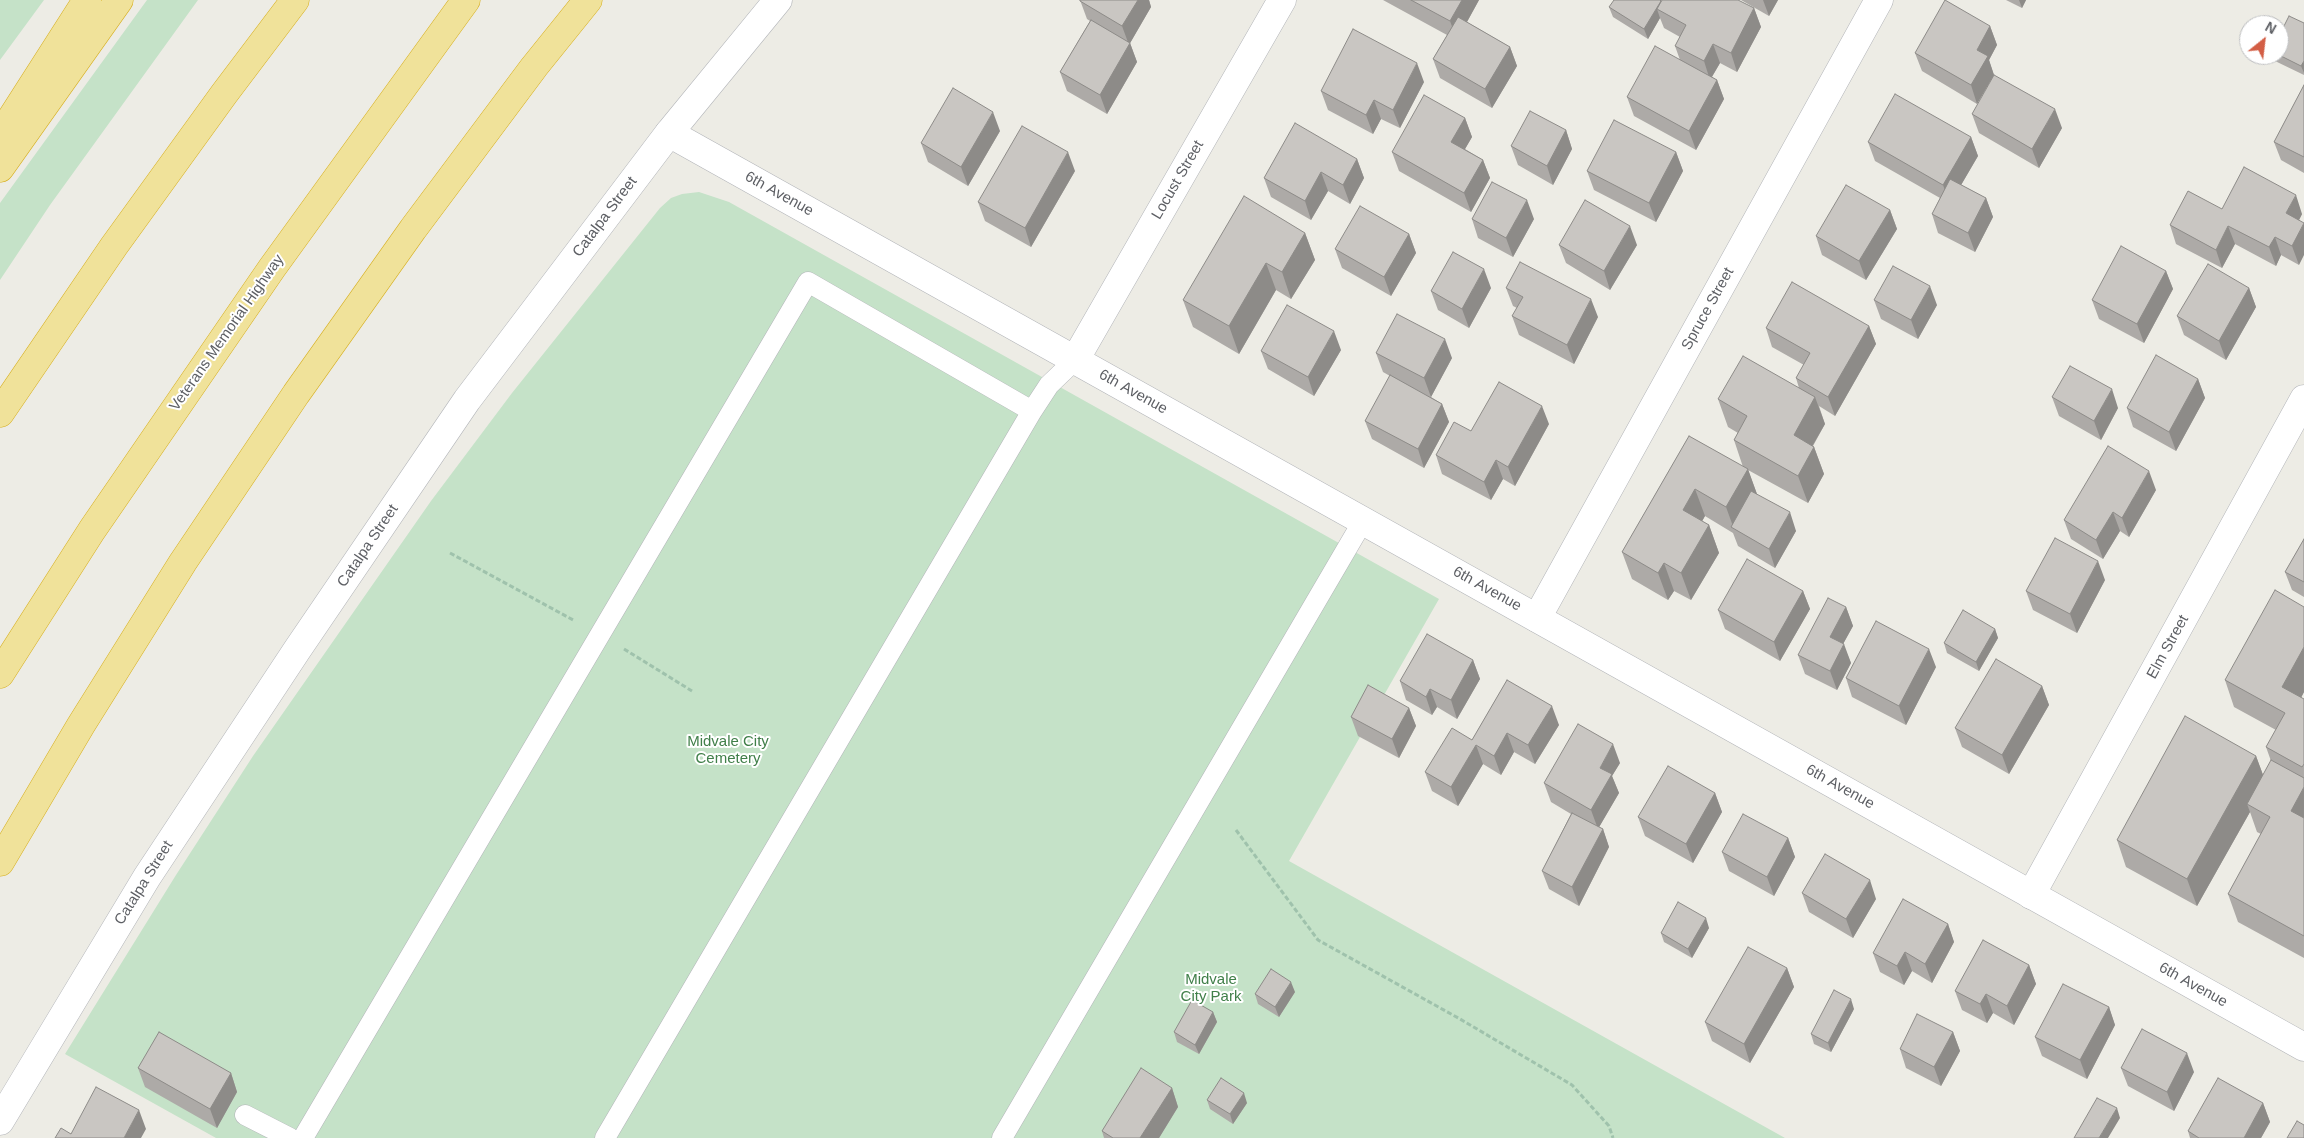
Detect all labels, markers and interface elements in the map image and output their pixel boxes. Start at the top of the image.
north arrow [2239,15,2289,65]
text: N [2262,18,2279,37]
street label: Locust Street [1148,137,1208,223]
street label: 6th Avenue [742,168,816,220]
street label: Catalpa Street [569,173,641,261]
street label: Veterans Memorial Highway [166,251,288,415]
street label: Spruce Street [1678,265,1738,353]
street label: 6th Avenue [1096,366,1170,418]
street label: Catalpa Street [334,501,402,591]
street label: 6th Avenue [1450,563,1524,615]
street label: Elm Street [2143,612,2193,682]
park label: Midvale City Cemetery [687,733,769,768]
street label: 6th Avenue [1803,761,1877,813]
street label: Catalpa Street [111,838,177,928]
street label: 6th Avenue [2156,959,2230,1011]
park label: Midvale City Park [1181,971,1241,1006]

